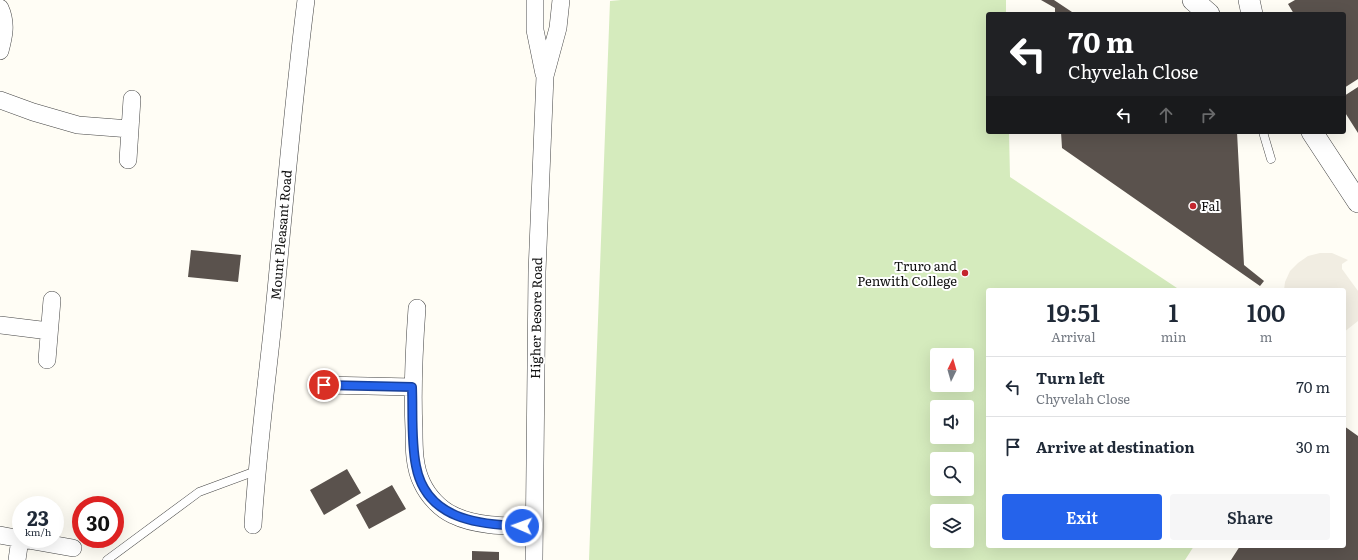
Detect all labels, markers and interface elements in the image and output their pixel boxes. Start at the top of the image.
text: 70 m [1068,20,1134,62]
icon: left [1002,28,1054,80]
text: Chyvelah Close [1068,58,1198,85]
icon: left [1113,104,1135,126]
icon: ahead [1155,104,1177,126]
icon: right [1197,104,1219,126]
street label: Mount Pleasant Road [265,169,296,301]
place label: Fal [1201,196,1220,215]
marker: Fal [1188,201,1198,211]
place label: Truro and Penwith College [857,256,957,290]
street label: Higher Besore Road [525,257,546,379]
marker: Truro and Penwith College [960,268,970,278]
text: 19:51 [1047,294,1100,329]
text: 1 [1169,294,1178,329]
text: 100 [1247,294,1285,329]
text: Arrival [1051,327,1096,346]
text: min [1161,327,1186,346]
text: m [1260,327,1272,346]
north arrow [930,348,974,392]
map controls [930,348,974,548]
text: Turn left [1036,366,1105,389]
pin [307,368,341,402]
icon: arrive [313,374,335,396]
text: 70 m [1296,375,1330,398]
icon: left [1002,376,1024,398]
text: Chyvelah Close [1036,389,1130,408]
button: sound [930,400,974,444]
text: Arrive at destination [1036,435,1195,458]
text: 30 m [1296,435,1330,458]
icon: arrive [1002,436,1024,458]
button: search [930,452,974,496]
button: Exit [1002,494,1162,540]
button: Share [1170,494,1330,540]
speed limit sign: 30 [72,496,124,548]
text: 23 [27,502,49,532]
button: layers [930,504,974,548]
position arrow [501,505,543,547]
text: km/h [25,524,51,539]

